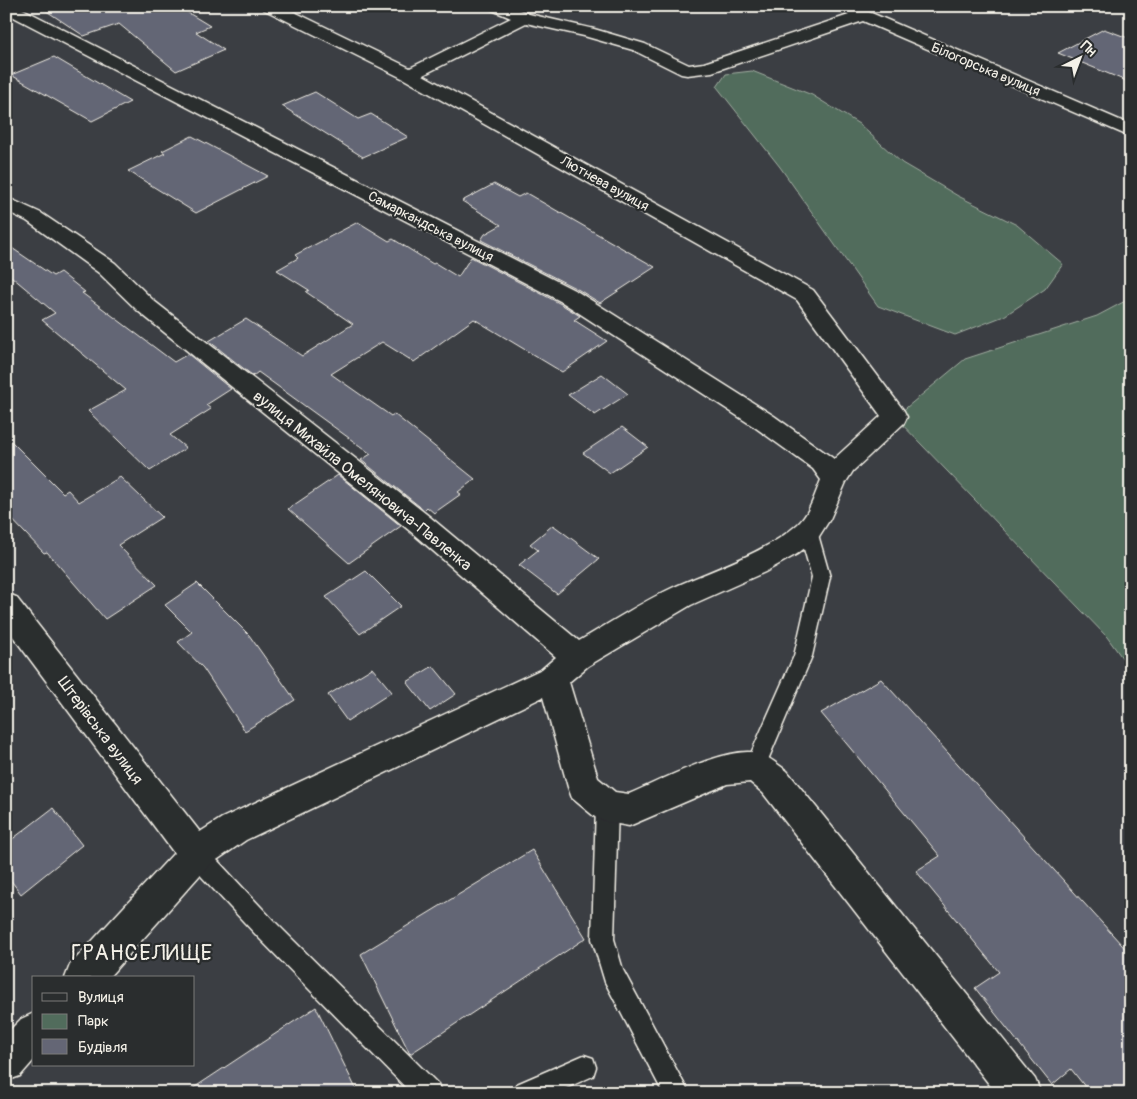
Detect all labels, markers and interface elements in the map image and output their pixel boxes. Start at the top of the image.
north arrow [1054,32,1104,82]
text: Пн [1077,37,1100,60]
street label: Білогорська вулиця [929,39,1043,100]
street label: Лютнева вулиця [557,152,652,215]
street label: Самаркандська вулиця [365,187,496,266]
street label: вулиця Михайла Омеляновича-Павленка [249,386,476,575]
street label: Штерівська вулиця [53,673,147,788]
district label: ГРАНСЕЛИЩЕ [71,939,213,967]
legend [32,976,195,1066]
text: Вулиця [78,988,124,1007]
text: Парк [78,1012,109,1031]
text: Будівля [78,1038,127,1057]

